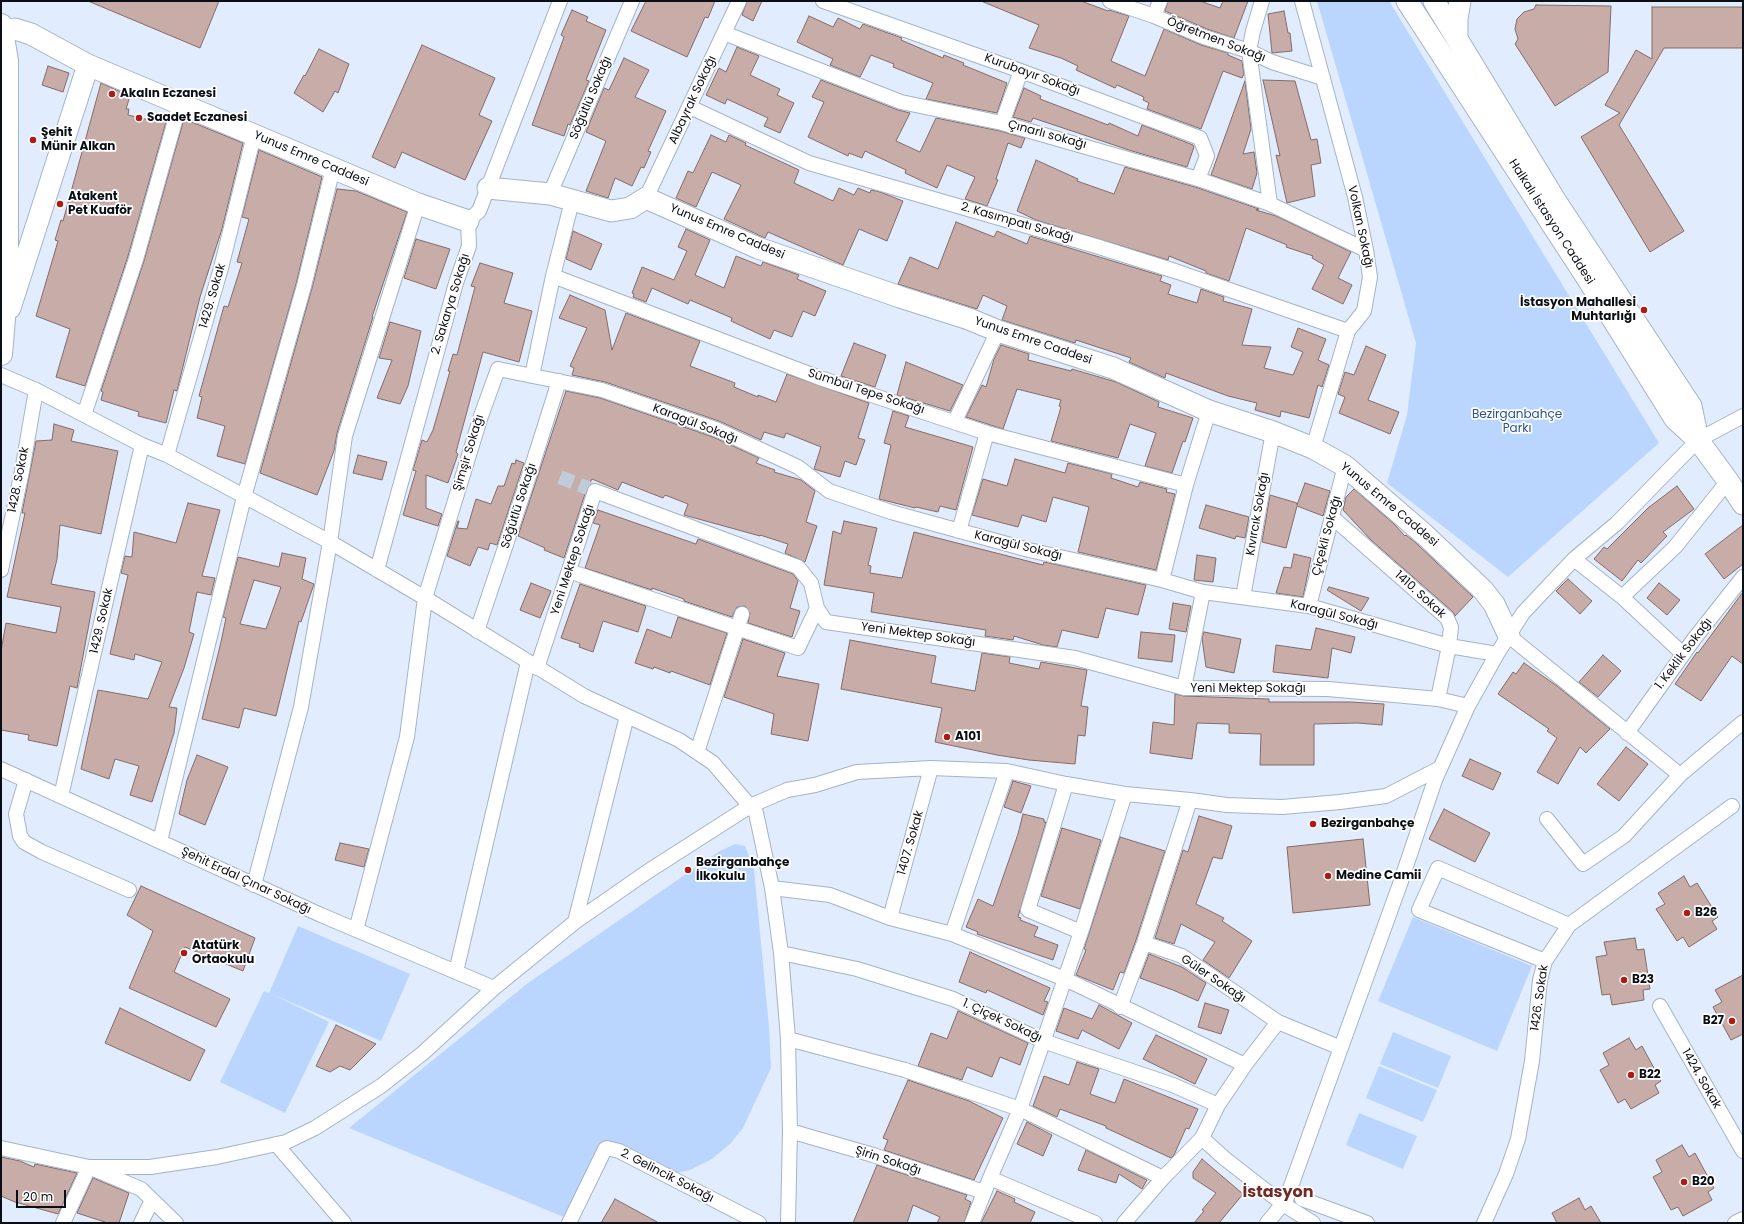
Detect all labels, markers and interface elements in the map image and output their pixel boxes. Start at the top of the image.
street label: Öğretmen Sokağı [1165,15,1267,65]
street label: Kurubayır Sokağı [982,51,1082,99]
street label: Albayrak Sokağı [666,53,720,147]
street label: Söğütlü Sokağı [567,54,615,142]
place label: Akalın Eczanesi [120,87,216,101]
marker: Akalın Eczanesi [107,89,117,99]
place label: Saadet Eczanesi [147,111,247,125]
marker: Saadet Eczanesi [134,113,144,123]
street label: Çınarlı sokağı [1006,118,1088,152]
place label: Şehit Münir Alkan [41,126,115,154]
street label: Yunus Emre Caddesi [251,128,371,190]
marker: Şehit Münir Alkan [28,135,38,145]
street label: Halkalı İstasyon Caddesi [1505,157,1597,287]
street label: Volkan Sokağı [1344,184,1376,270]
place label: Atakent Pet Kuaför [68,190,132,218]
marker: Atakent Pet Kuaför [55,199,65,209]
street label: 2. Kasımpatı Sokağı [959,200,1075,246]
street label: Yunus Emre Caddesi [667,201,787,263]
street label: 2. Sakarya Sokağı [429,252,473,356]
street label: 1429. Sokak [197,262,229,330]
place label: İstasyon Mahallesi Muhtarlığı [1520,296,1636,324]
marker: İstasyon Mahallesi Muhtarlığı [1639,305,1649,315]
street label: Yunus Emre Caddesi [972,314,1094,368]
street label: Sümbül Tepe Sokağı [806,366,926,418]
street label: Karagül Sokağı [650,401,740,447]
park label: Bezirganbahçe Parkı [1472,408,1562,436]
street label: Şimşir Sokağı [451,413,487,493]
street label: 1428. Sokak [6,446,32,514]
street label: Yunus Emre Caddesi [1337,460,1441,550]
street label: Söğütlü Sokağı [498,462,540,550]
street label: Kıvırcık Sokağı [1244,471,1272,557]
street label: Çiçekli Sokağı [1309,494,1345,578]
street label: Yeni Mektep Sokağı [548,503,598,617]
street label: Karagül Sokağı [973,528,1063,564]
street label: 1410. Sokak [1392,568,1448,622]
street label: 1429. Sokak [87,587,117,655]
street label: Karagül Sokağı [1289,597,1379,633]
street label: 1. Keklik Sokağı [1652,615,1716,693]
street label: Yeni Mektep Sokağı [860,620,976,650]
street label: Yeni Mektep Sokağı [1190,682,1306,696]
place label: A101 [955,730,981,744]
marker: A101 [942,732,952,742]
street label: 1407. Sokak [895,809,927,877]
place label: Bezirganbahçe [1321,817,1414,831]
marker: Bezirganbahçe [1308,819,1318,829]
street label: Şehit Erdal Çınar Sokağı [179,845,313,917]
place label: Bezirganbahçe İlkokulu [696,856,789,884]
marker: Bezirganbahçe İlkokulu [683,865,693,875]
place label: Medine Camii [1336,869,1421,883]
marker: Medine Camii [1323,871,1333,881]
place label: B26 [1695,906,1717,920]
marker: B26 [1682,908,1692,918]
place label: Atatürk Ortaokulu [192,939,254,967]
marker: Atatürk Ortaokulu [179,948,189,958]
street label: Güler Sokağı [1178,952,1248,1006]
street label: 1426. Sokak [1528,964,1552,1032]
place label: B23 [1632,973,1654,987]
marker: B23 [1619,975,1629,985]
street label: 1. Çiçek Sokağı [960,996,1044,1046]
place label: B27 [1703,1014,1724,1028]
marker: B27 [1727,1016,1737,1026]
street label: 1424. Sokak [1678,1046,1724,1112]
place label: B22 [1639,1068,1661,1082]
marker: B22 [1626,1070,1636,1080]
street label: Şirin Sokağı [853,1144,923,1178]
street label: 2. Gelincik Sokağı [618,1146,716,1206]
place label: B20 [1692,1175,1715,1189]
marker: B20 [1679,1177,1689,1187]
scale bar [18,1182,68,1208]
district label: İstasyon [1242,1183,1314,1203]
text: 20 m [23,1188,53,1205]

